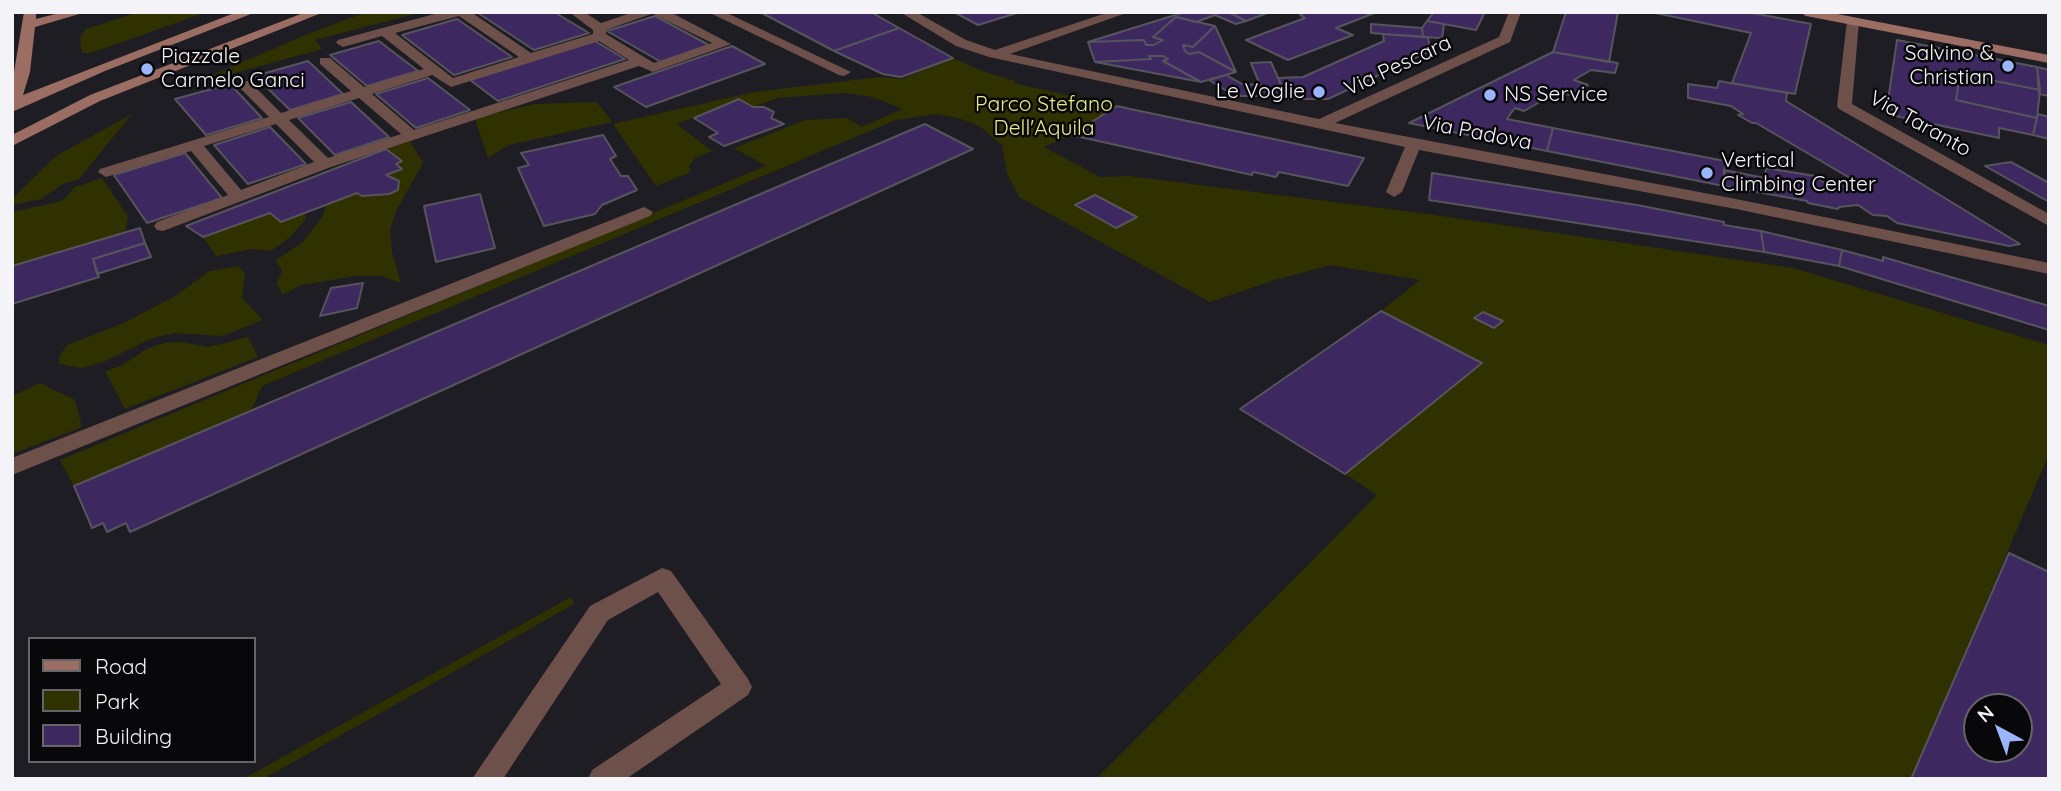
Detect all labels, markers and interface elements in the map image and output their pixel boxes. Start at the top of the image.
street label: Via Pescara [1341,30,1455,102]
place label: Salvino & Christian [1905,41,1994,91]
place label: Piazzale Carmelo Ganci [161,44,305,94]
marker: Salvino & Christian [2000,58,2016,74]
marker: Piazzale Carmelo Ganci [139,61,155,77]
place label: Le Voglie [1216,79,1305,105]
place label: NS Service [1504,82,1608,108]
marker: Le Voglie [1311,84,1327,100]
street label: Via Taranto [1865,86,1975,162]
marker: NS Service [1482,87,1498,103]
park label: Parco Stefano Dell'Aquila [975,92,1113,142]
street label: Via Padova [1420,110,1534,156]
place label: Vertical Climbing Center [1721,148,1876,198]
marker: Vertical Climbing Center [1699,165,1715,181]
legend [28,637,256,763]
text: Road [95,653,147,679]
text: Park [95,688,139,714]
north arrow [1963,693,2033,763]
text: N [1972,700,1999,727]
text: Building [95,723,172,749]

